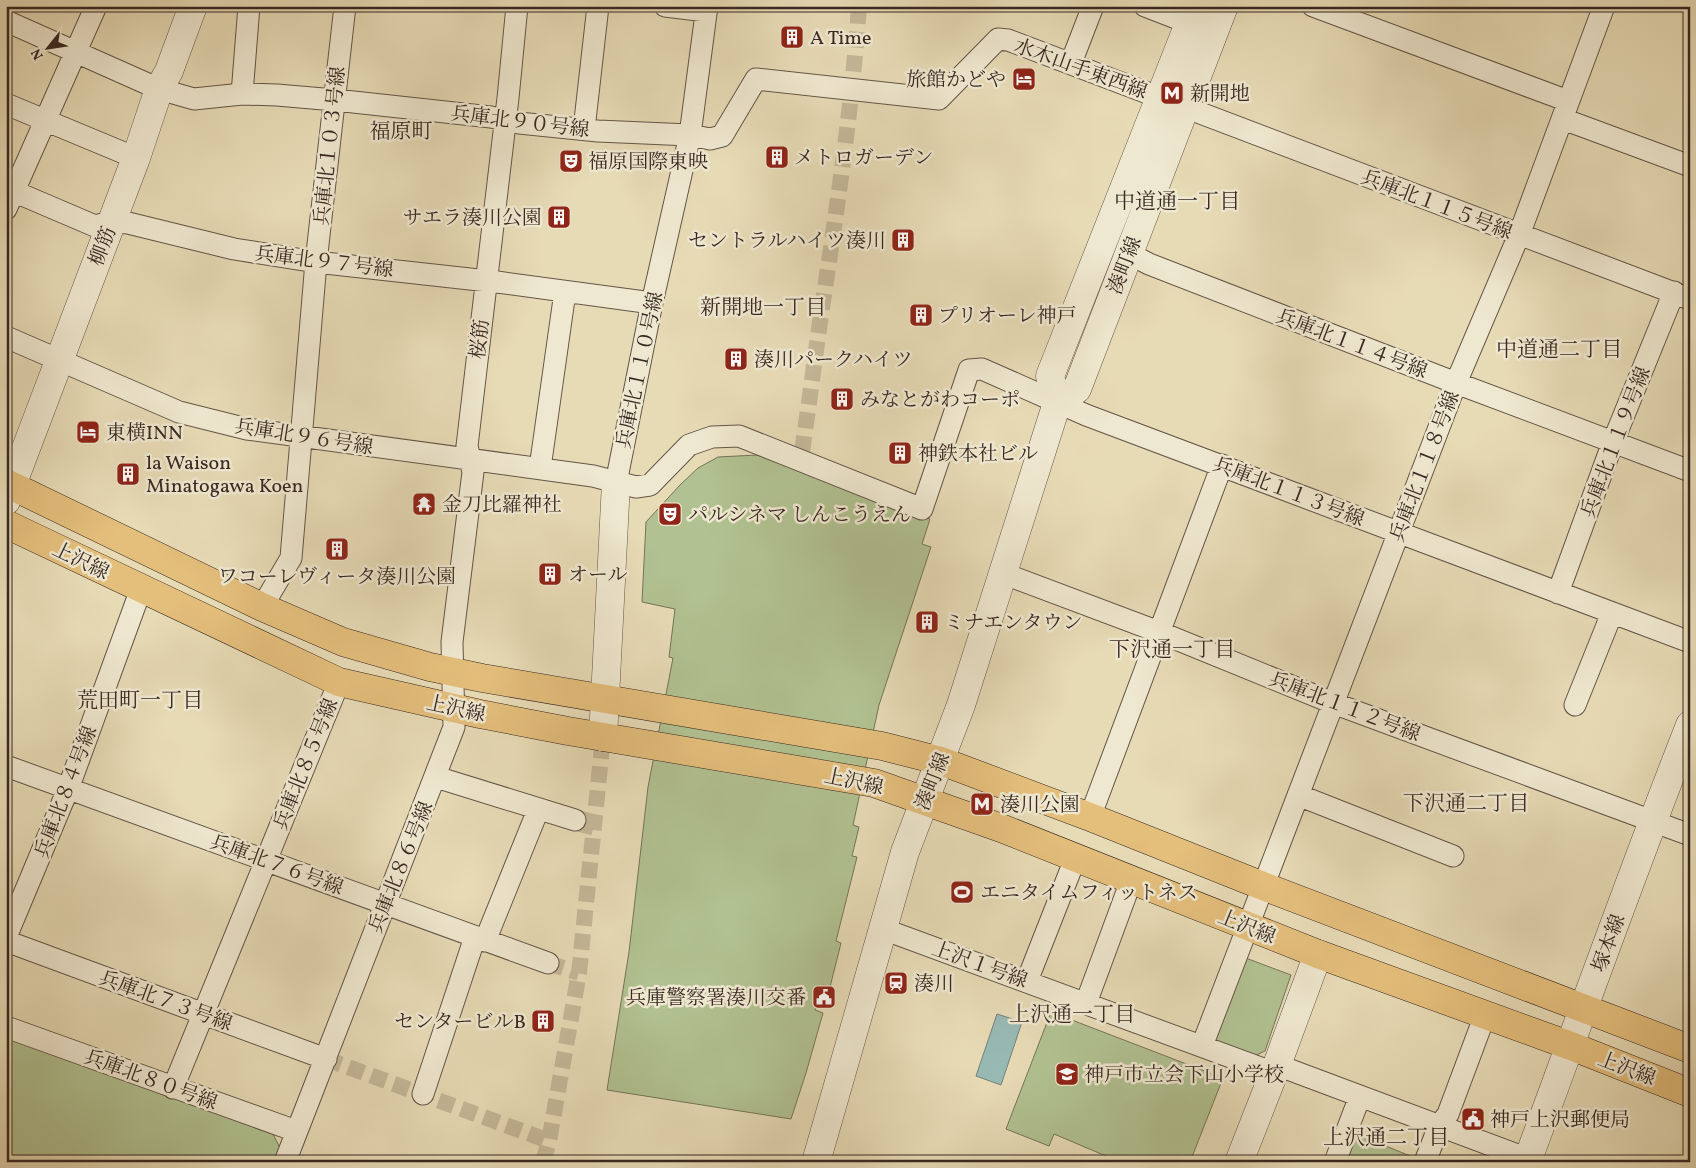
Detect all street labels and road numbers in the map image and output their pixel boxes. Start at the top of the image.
street label: 水木山手東西線 [1010,33,1151,107]
street label: 兵庫北１０３号線 [309,65,353,227]
street label: 兵庫北９０号線 [449,101,591,145]
street label: 兵庫北１１５号線 [1357,164,1516,248]
street label: 柳筋 [84,223,124,270]
street label: 湊町線 [1102,233,1150,299]
street label: 兵庫北９７号線 [253,241,395,285]
street label: 兵庫北１１０号線 [611,289,671,452]
street label: 兵庫北１１４号線 [1272,303,1431,387]
street label: 桜筋 [465,318,497,361]
street label: 兵庫北１１９号線 [1575,363,1659,522]
street label: 兵庫北１１８号線 [1384,387,1468,546]
street label: 兵庫北９６号線 [232,413,375,463]
street label: 兵庫北１１３号線 [1209,451,1368,535]
street label: 上沢線 [47,536,113,588]
street label: 兵庫北１１２号線 [1265,666,1424,750]
street label: 上沢線 [423,690,488,730]
street label: 兵庫北８５号線 [268,695,346,835]
street label: 兵庫北８４号線 [29,722,105,863]
street label: 湊町線 [910,749,958,815]
street label: 上沢線 [821,763,886,803]
street label: 兵庫北８６号線 [363,798,441,938]
street label: 兵庫北７６号線 [206,829,347,903]
street label: 上沢線 [1213,904,1279,952]
street label: 塚本線 [1586,911,1633,977]
street label: 上沢１号線 [928,936,1031,996]
street label: 兵庫北７３号線 [95,965,236,1039]
street label: 兵庫北８０号線 [80,1044,221,1118]
street label: 上沢線 [1593,1046,1659,1094]

